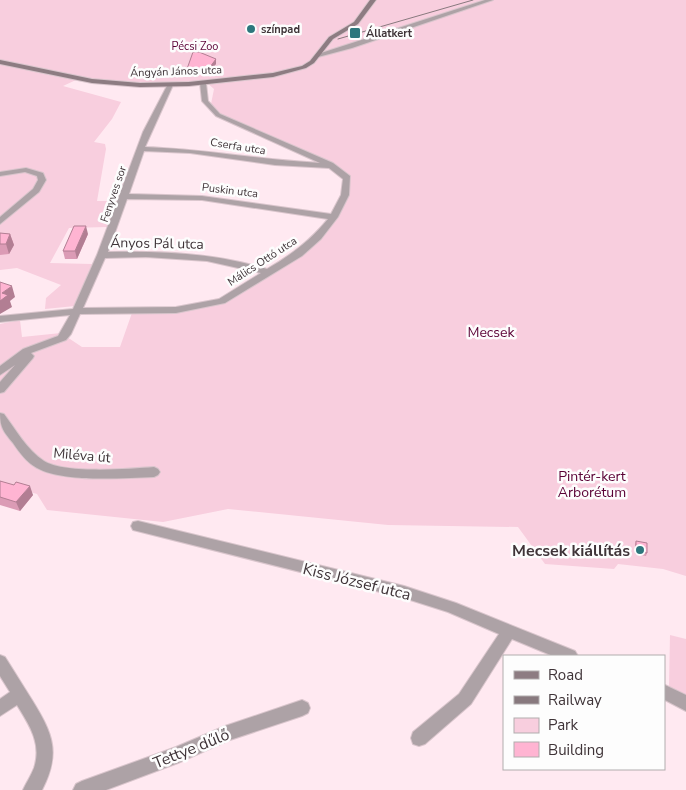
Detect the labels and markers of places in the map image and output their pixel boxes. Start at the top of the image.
place label: színpad [261,22,300,37]
marker: színpad [245,23,257,35]
place label: Állatkert [366,25,413,41]
marker: Állatkert [348,26,362,40]
place label: Mecsek kiállítás [512,540,630,562]
marker: Mecsek kiállítás [634,544,646,556]

